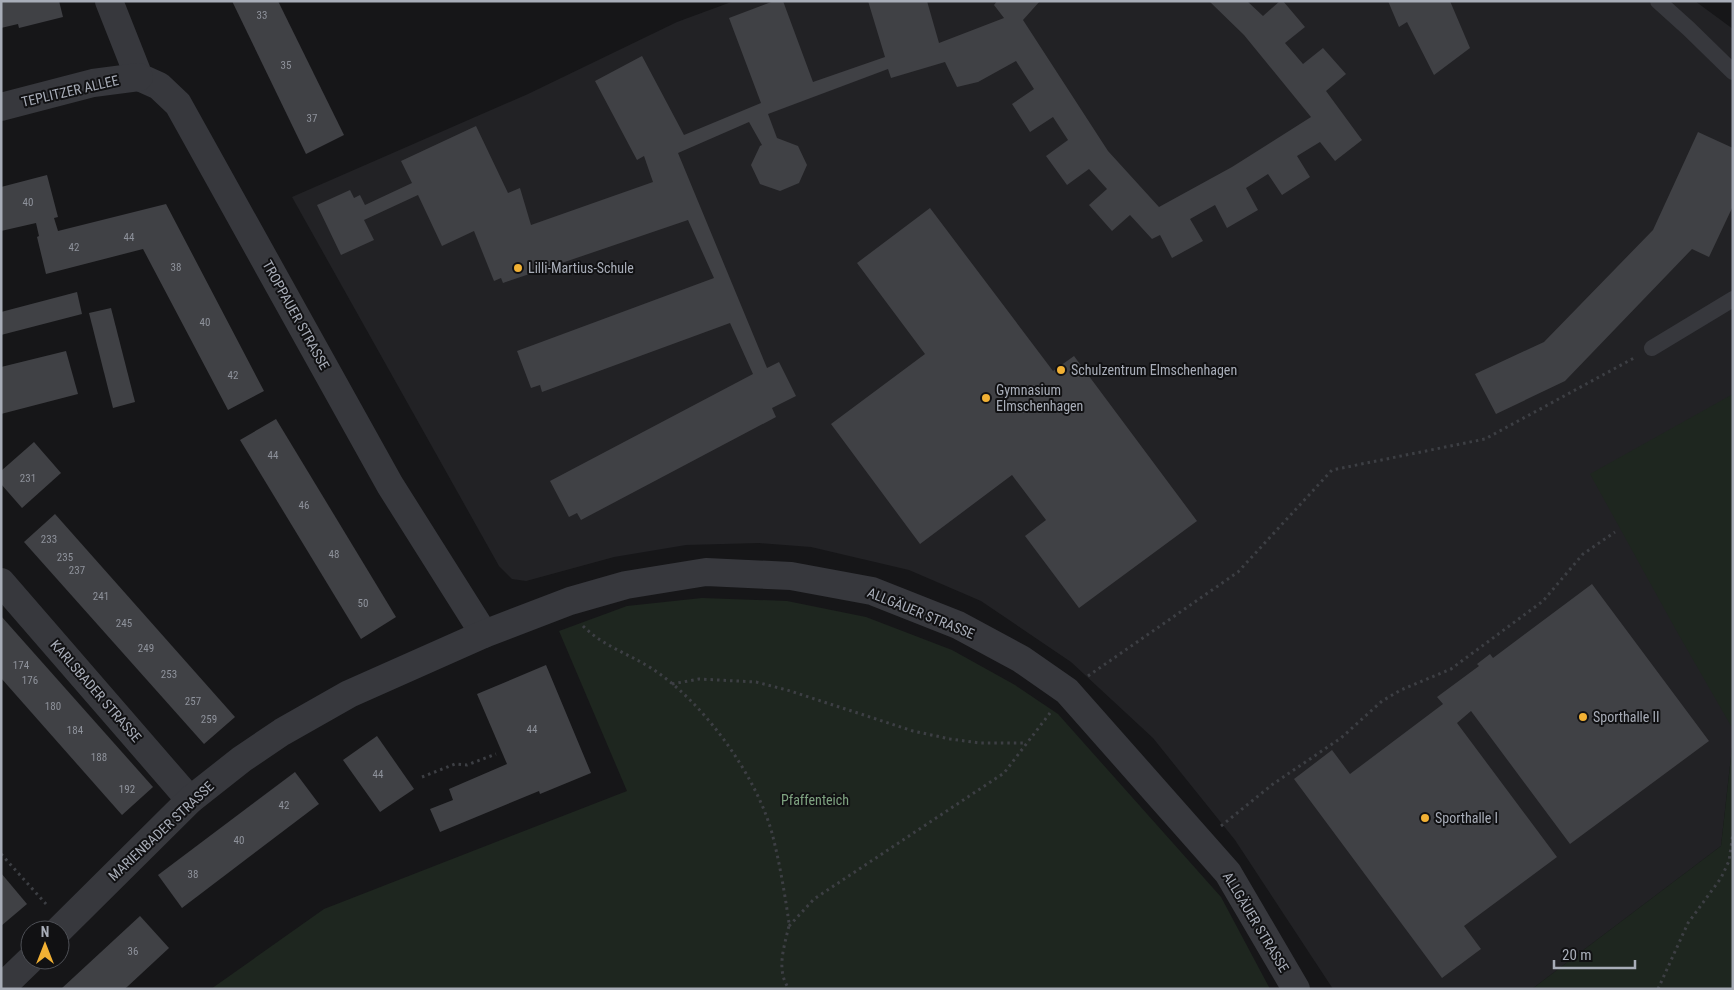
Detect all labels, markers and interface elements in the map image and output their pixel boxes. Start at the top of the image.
house number: 33 [257,9,267,22]
house number: 35 [281,59,291,72]
street label: TEPLITZER ALLEE [20,72,120,110]
house number: 37 [307,112,317,125]
house number: 40 [23,196,33,209]
house number: 44 [124,231,135,244]
house number: 42 [69,241,79,254]
street label: TROPPAUER STRASSE [259,257,333,373]
place label: Lilli-Martius-Schule [528,260,634,276]
house number: 38 [171,261,181,274]
marker: Lilli-Martius-Schule [512,262,524,274]
house number: 40 [200,316,210,329]
place label: Schulzentrum Elmschenhagen [1071,362,1237,378]
marker: Schulzentrum Elmschenhagen [1055,364,1067,376]
house number: 42 [228,369,238,382]
place label: Gymnasium Elmschenhagen [996,382,1083,414]
marker: Gymnasium Elmschenhagen [980,392,992,404]
house number: 44 [268,449,279,462]
house number: 231 [20,472,36,485]
house number: 46 [299,499,309,512]
house number: 233 [41,533,57,546]
house number: 48 [329,548,339,561]
house number: 235 [57,551,73,564]
house number: 237 [69,564,85,577]
street label: ALLGÄUER STRASSE [865,584,977,642]
house number: 241 [93,590,109,603]
house number: 50 [358,597,368,610]
house number: 245 [116,617,132,630]
street label: KARLSBADER STRASSE [47,637,145,745]
house number: 249 [138,642,154,655]
house number: 174 [13,659,30,672]
house number: 253 [161,668,177,681]
house number: 176 [22,674,38,687]
house number: 257 [185,695,201,708]
house number: 180 [45,700,61,713]
place label: Sporthalle II [1593,709,1660,725]
marker: Sporthalle II [1577,711,1589,723]
house number: 259 [201,713,217,726]
house number: 44 [527,723,538,736]
house number: 184 [67,724,84,737]
house number: 188 [91,751,107,764]
house number: 44 [373,768,384,781]
street label: MARIENBADER STRASSE [105,778,217,884]
house number: 192 [119,783,135,796]
park label: Pfaffenteich [781,792,849,808]
house number: 42 [279,799,289,812]
place label: Sporthalle I [1435,810,1498,826]
marker: Sporthalle I [1419,812,1431,824]
house number: 40 [234,834,244,847]
house number: 38 [188,868,198,881]
street label: ALLGÄUER STRASSE [1220,869,1292,975]
north arrow [20,920,70,970]
text: N [41,924,49,940]
scale bar [1554,938,1635,970]
house number: 36 [128,945,138,958]
text: 20 m [1562,946,1592,964]

